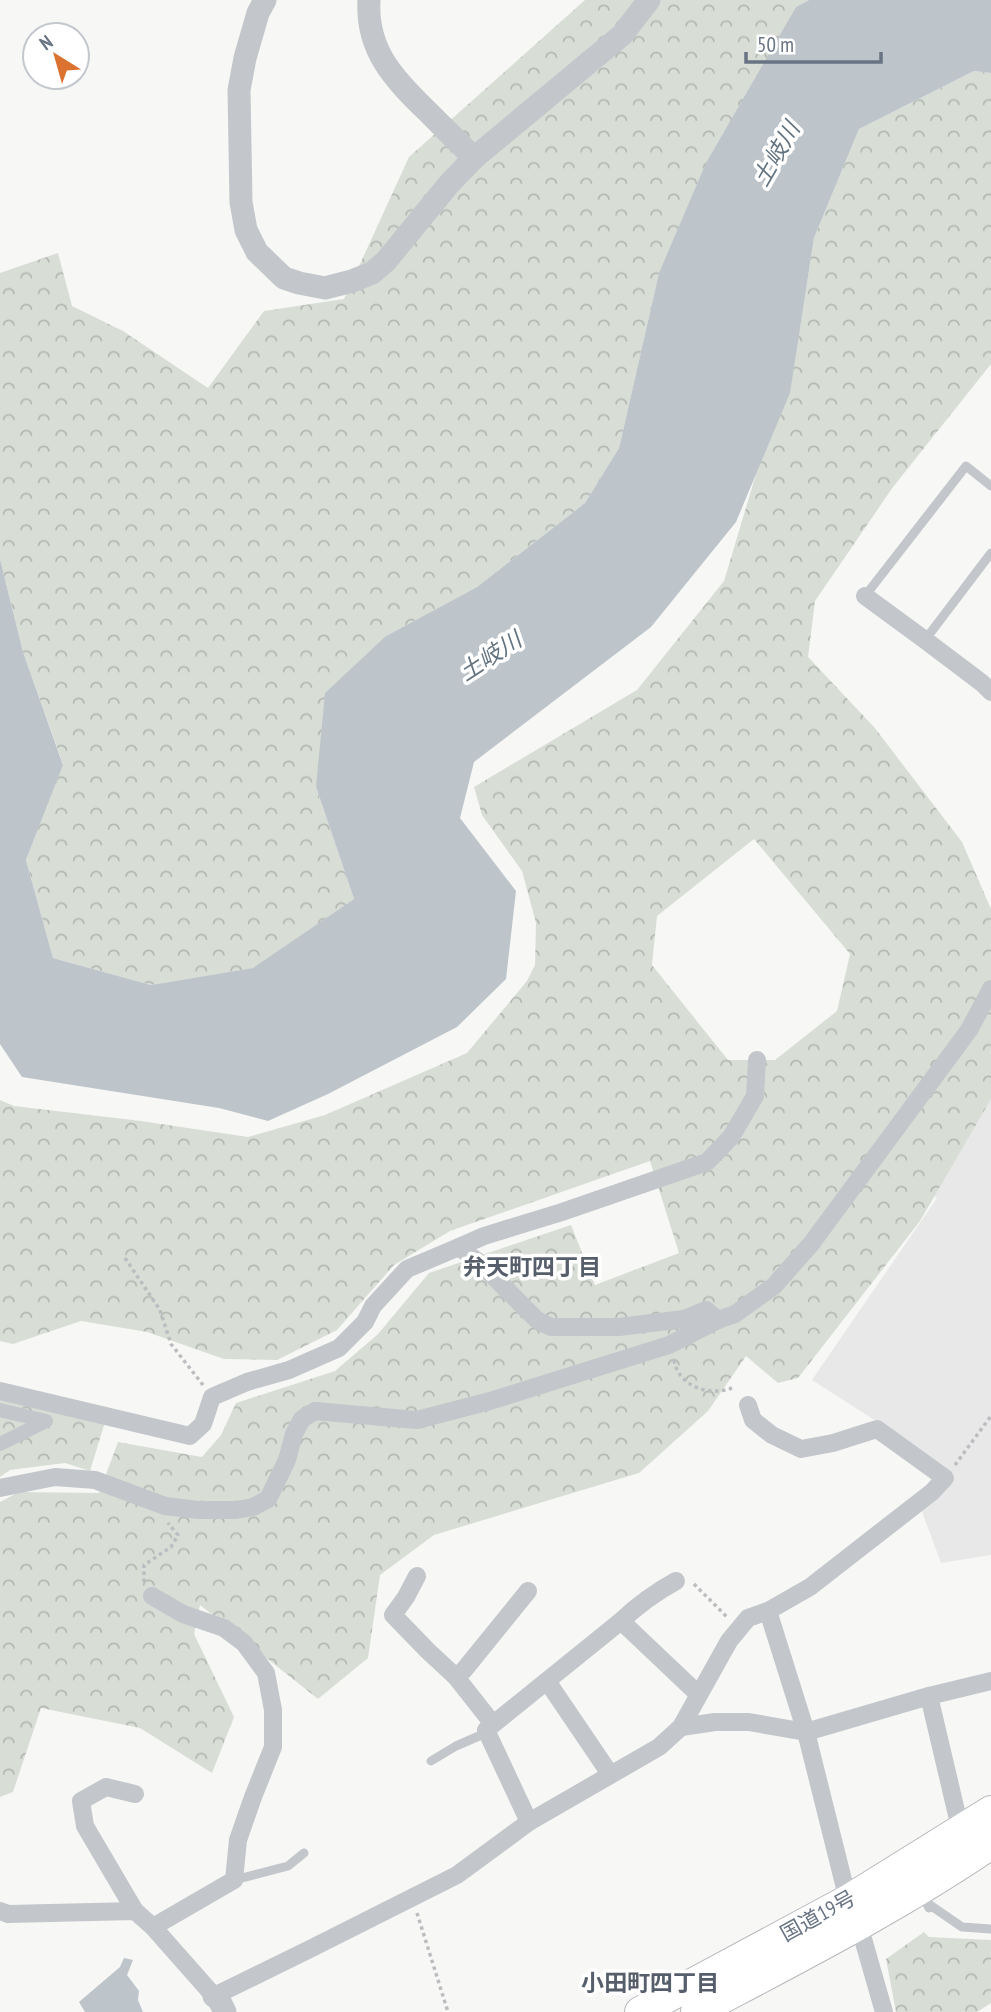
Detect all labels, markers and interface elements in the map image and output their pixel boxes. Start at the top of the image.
north arrow [21,21,91,91]
scale bar [746,21,881,65]
text: N [34,30,57,55]
text: 50 m [757,31,794,58]
water label: 土岐川 [746,114,807,191]
water label: 土岐川 [453,623,529,687]
district label: 弁天町四丁目 [463,1252,601,1281]
street label: 国道19号 [775,1884,860,1947]
district label: 小田町四丁目 [581,1968,719,1997]

